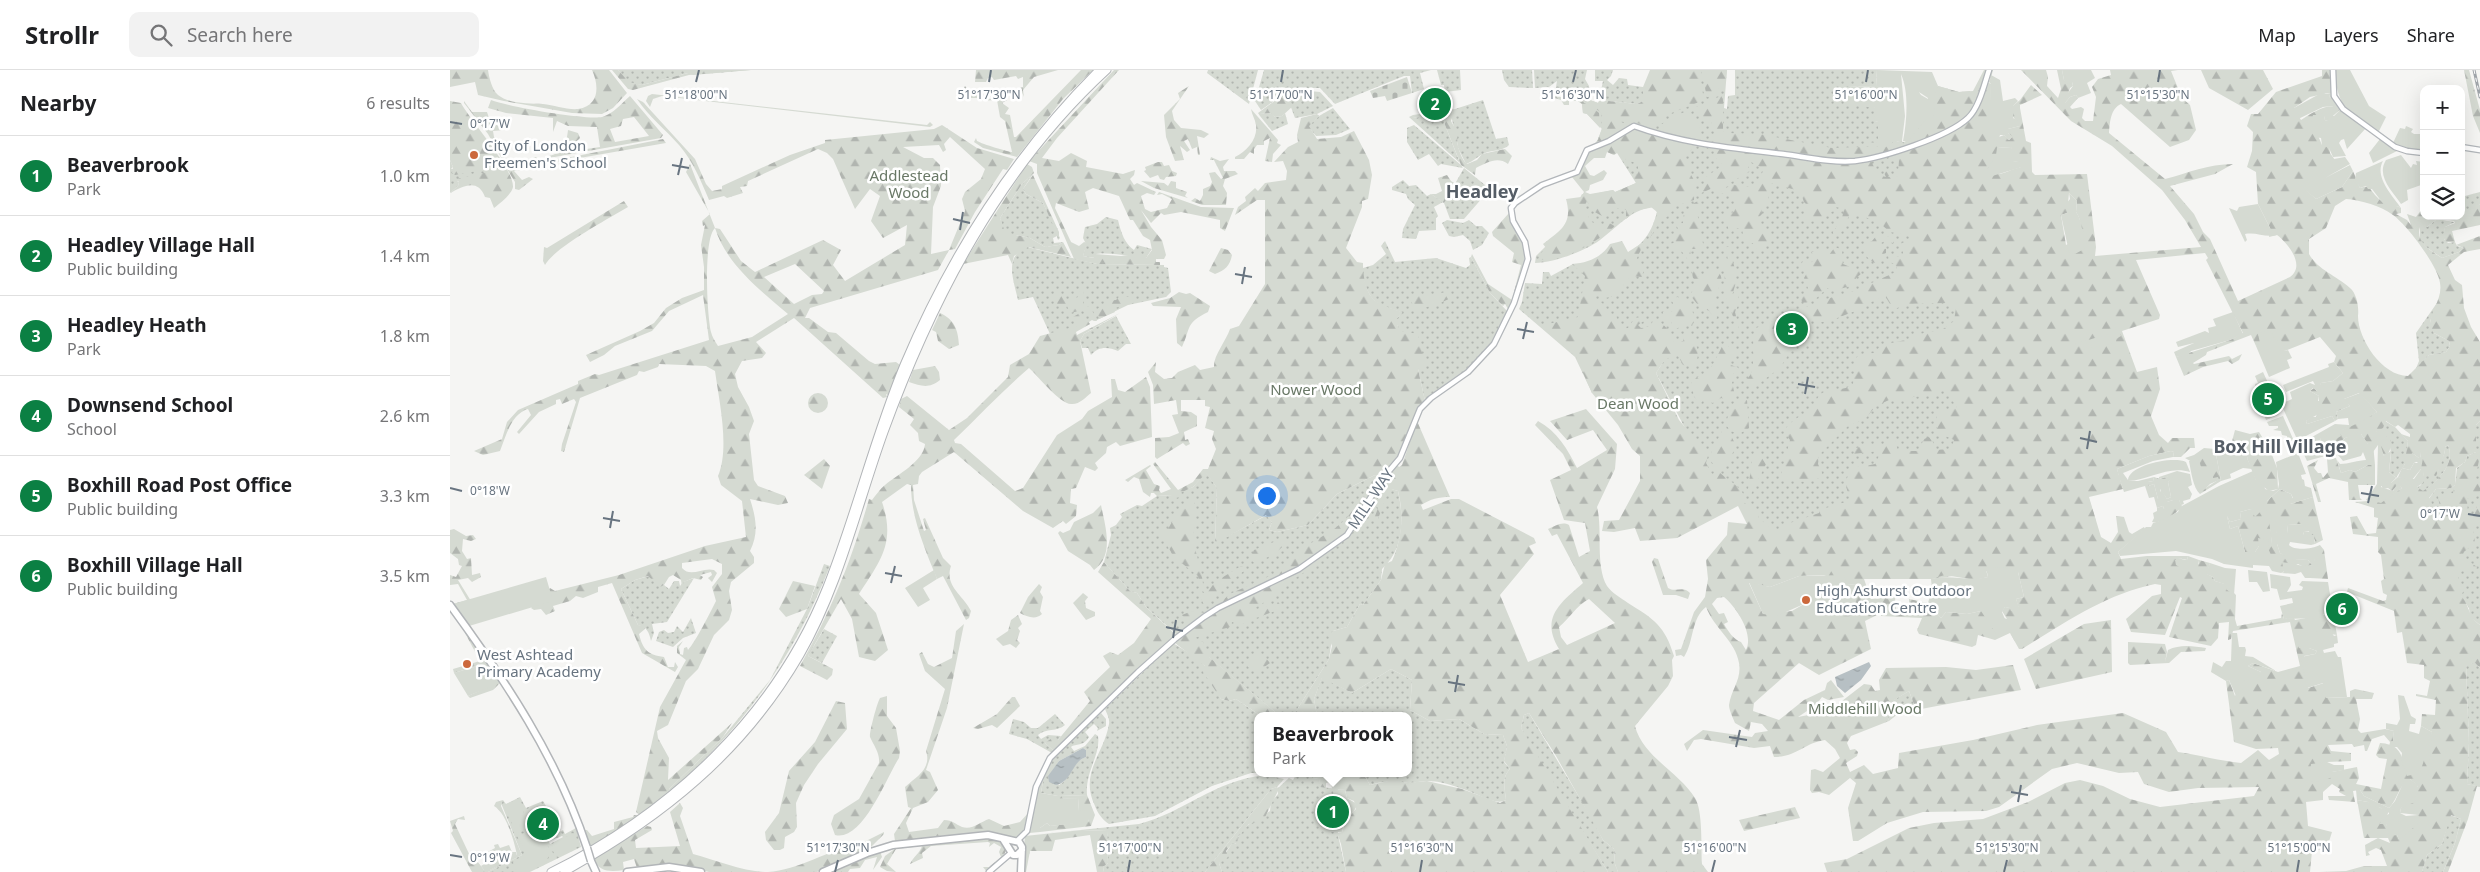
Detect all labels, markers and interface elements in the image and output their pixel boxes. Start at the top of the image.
search box [129,12,479,57]
text: Strollr [25,18,99,51]
icon: search [147,21,175,49]
text: Search here [187,22,293,48]
text: Map [2258,23,2296,47]
text: Layers [2324,23,2379,47]
text: Share [2407,23,2455,47]
pin: 2 [1419,85,1451,123]
map controls [2420,85,2465,220]
button: + [2420,85,2465,130]
text: 51°18'00"N [664,86,728,103]
text: 51°17'30"N [957,86,1021,103]
text: 51°17'00"N [1249,86,1313,103]
text: 51°16'30"N [1541,86,1605,103]
text: 51°16'00"N [1834,86,1898,103]
text: 51°15'30"N [2126,86,2190,103]
text: Nearby [20,89,96,117]
text: 6 results [366,92,430,114]
text: 0°17'W [470,115,510,132]
button: − [2420,130,2465,175]
place label: City of London Freemen's School [484,135,607,172]
marker: City of London Freemen's School [468,149,480,161]
text: Beaverbrook [67,152,189,178]
text: 1 [31,165,41,187]
text: 1.0 km [380,165,430,187]
park label: Addlestead Wood [869,165,949,202]
button: layers [2420,175,2465,220]
text: Park [67,178,101,200]
district label: Headley [1446,179,1519,203]
text: Headley Village Hall [67,232,255,258]
text: 2 [31,245,41,267]
text: 1.4 km [380,245,430,267]
text: Public building [67,258,178,280]
pin: 3 [1776,310,1808,348]
text: Headley Heath [67,312,207,338]
text: 3 [31,325,41,347]
text: 1.8 km [380,325,430,347]
text: Park [67,338,101,360]
park label: Nower Wood [1270,379,1362,399]
pin: 5 [2252,380,2284,418]
text: Downsend School [67,392,233,418]
park label: Dean Wood [1597,393,1679,413]
text: 4 [31,405,41,427]
text: 2.6 km [380,405,430,427]
text: School [67,418,117,440]
district label: Box Hill Village [2213,434,2347,458]
street label: MILL WAY [1343,464,1398,533]
text: Boxhill Road Post Office [67,472,292,498]
text: 0°18'W [470,482,510,499]
your location [1254,483,1280,509]
text: 5 [31,485,41,507]
text: 3.3 km [380,485,430,507]
text: Public building [67,498,178,520]
text: 0°17'W [2420,505,2460,522]
text: Boxhill Village Hall [67,552,243,578]
text: 6 [31,565,41,587]
text: 3.5 km [380,565,430,587]
text: Public building [67,578,178,600]
place label: High Ashurst Outdoor Education Centre [1816,580,1971,617]
pin: 6 [2326,590,2358,628]
marker: High Ashurst Outdoor Education Centre [1800,594,1812,606]
place label: West Ashtead Primary Academy [477,644,601,681]
marker: West Ashtead Primary Academy [461,658,473,670]
park label: Middlehill Wood [1808,698,1922,718]
popup [1254,712,1412,777]
text: Beaverbrook [1272,721,1394,747]
text: Park [1272,747,1306,769]
pin: 1 [1317,793,1349,831]
pin: 4 [527,805,559,843]
text: 51°17'30"N [806,839,870,856]
text: 51°17'00"N [1098,839,1162,856]
text: 51°16'30"N [1390,839,1454,856]
text: 51°16'00"N [1683,839,1747,856]
text: 51°15'30"N [1975,839,2039,856]
text: 51°15'00"N [2267,839,2331,856]
text: 0°19'W [470,849,510,866]

